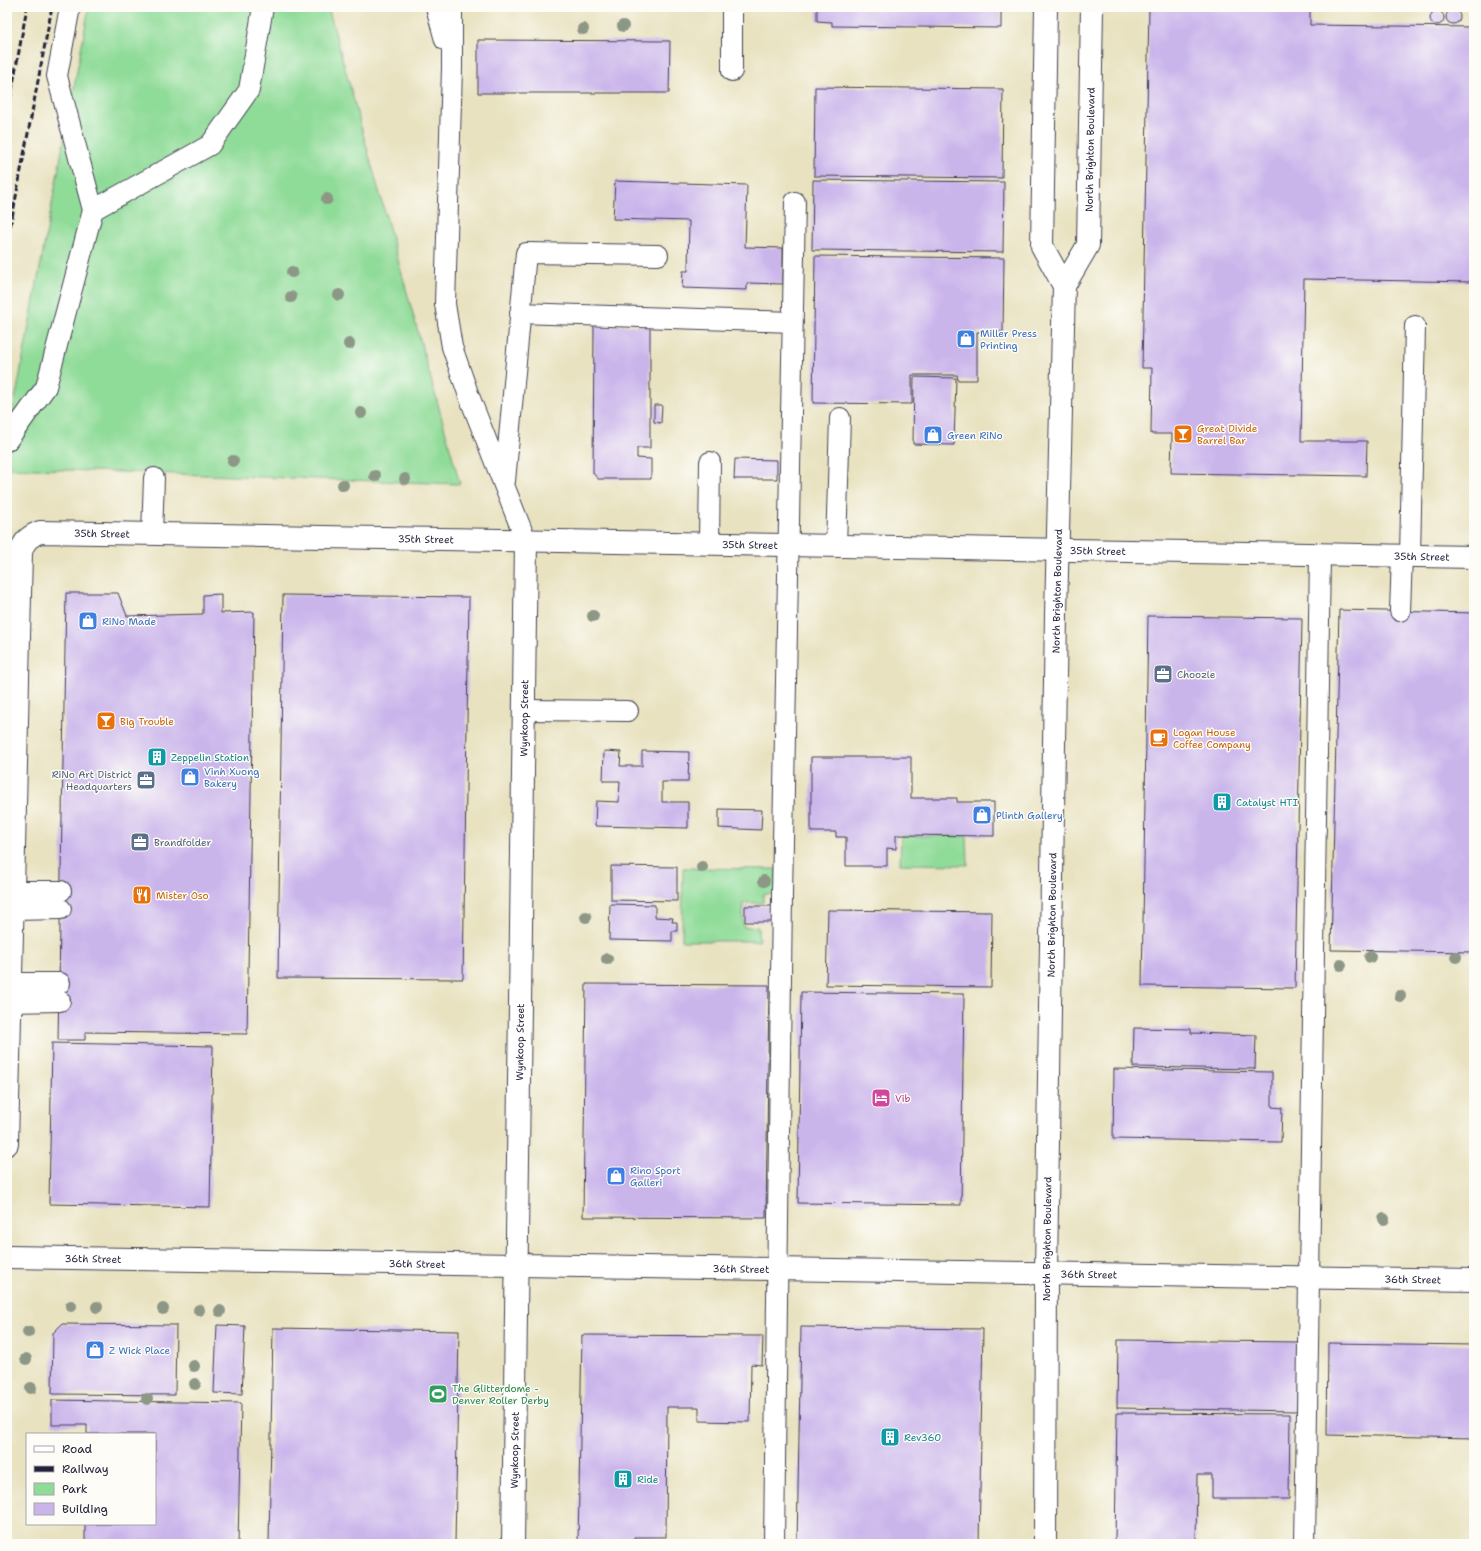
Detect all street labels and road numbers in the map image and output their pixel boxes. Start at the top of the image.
street label: North Brighton Boulevard [1082,87,1097,212]
street label: 35th Street [74,526,130,540]
street label: North Brighton Boulevard [1049,528,1065,654]
street label: 35th Street [398,532,454,546]
street label: 35th Street [722,537,778,551]
street label: 35th Street [1070,543,1126,557]
street label: 35th Street [1393,549,1450,563]
street label: Wynkoop Street [517,679,531,757]
street label: North Brighton Boulevard [1044,852,1059,977]
street label: Wynkoop Street [513,1003,527,1081]
street label: North Brighton Boulevard [1039,1176,1054,1301]
street label: 36th Street [64,1251,122,1265]
street label: 36th Street [388,1256,445,1270]
street label: 36th Street [712,1262,769,1275]
street label: 36th Street [1060,1267,1117,1281]
street label: 36th Street [1384,1272,1441,1286]
street label: Wynkoop Street [507,1411,521,1489]

